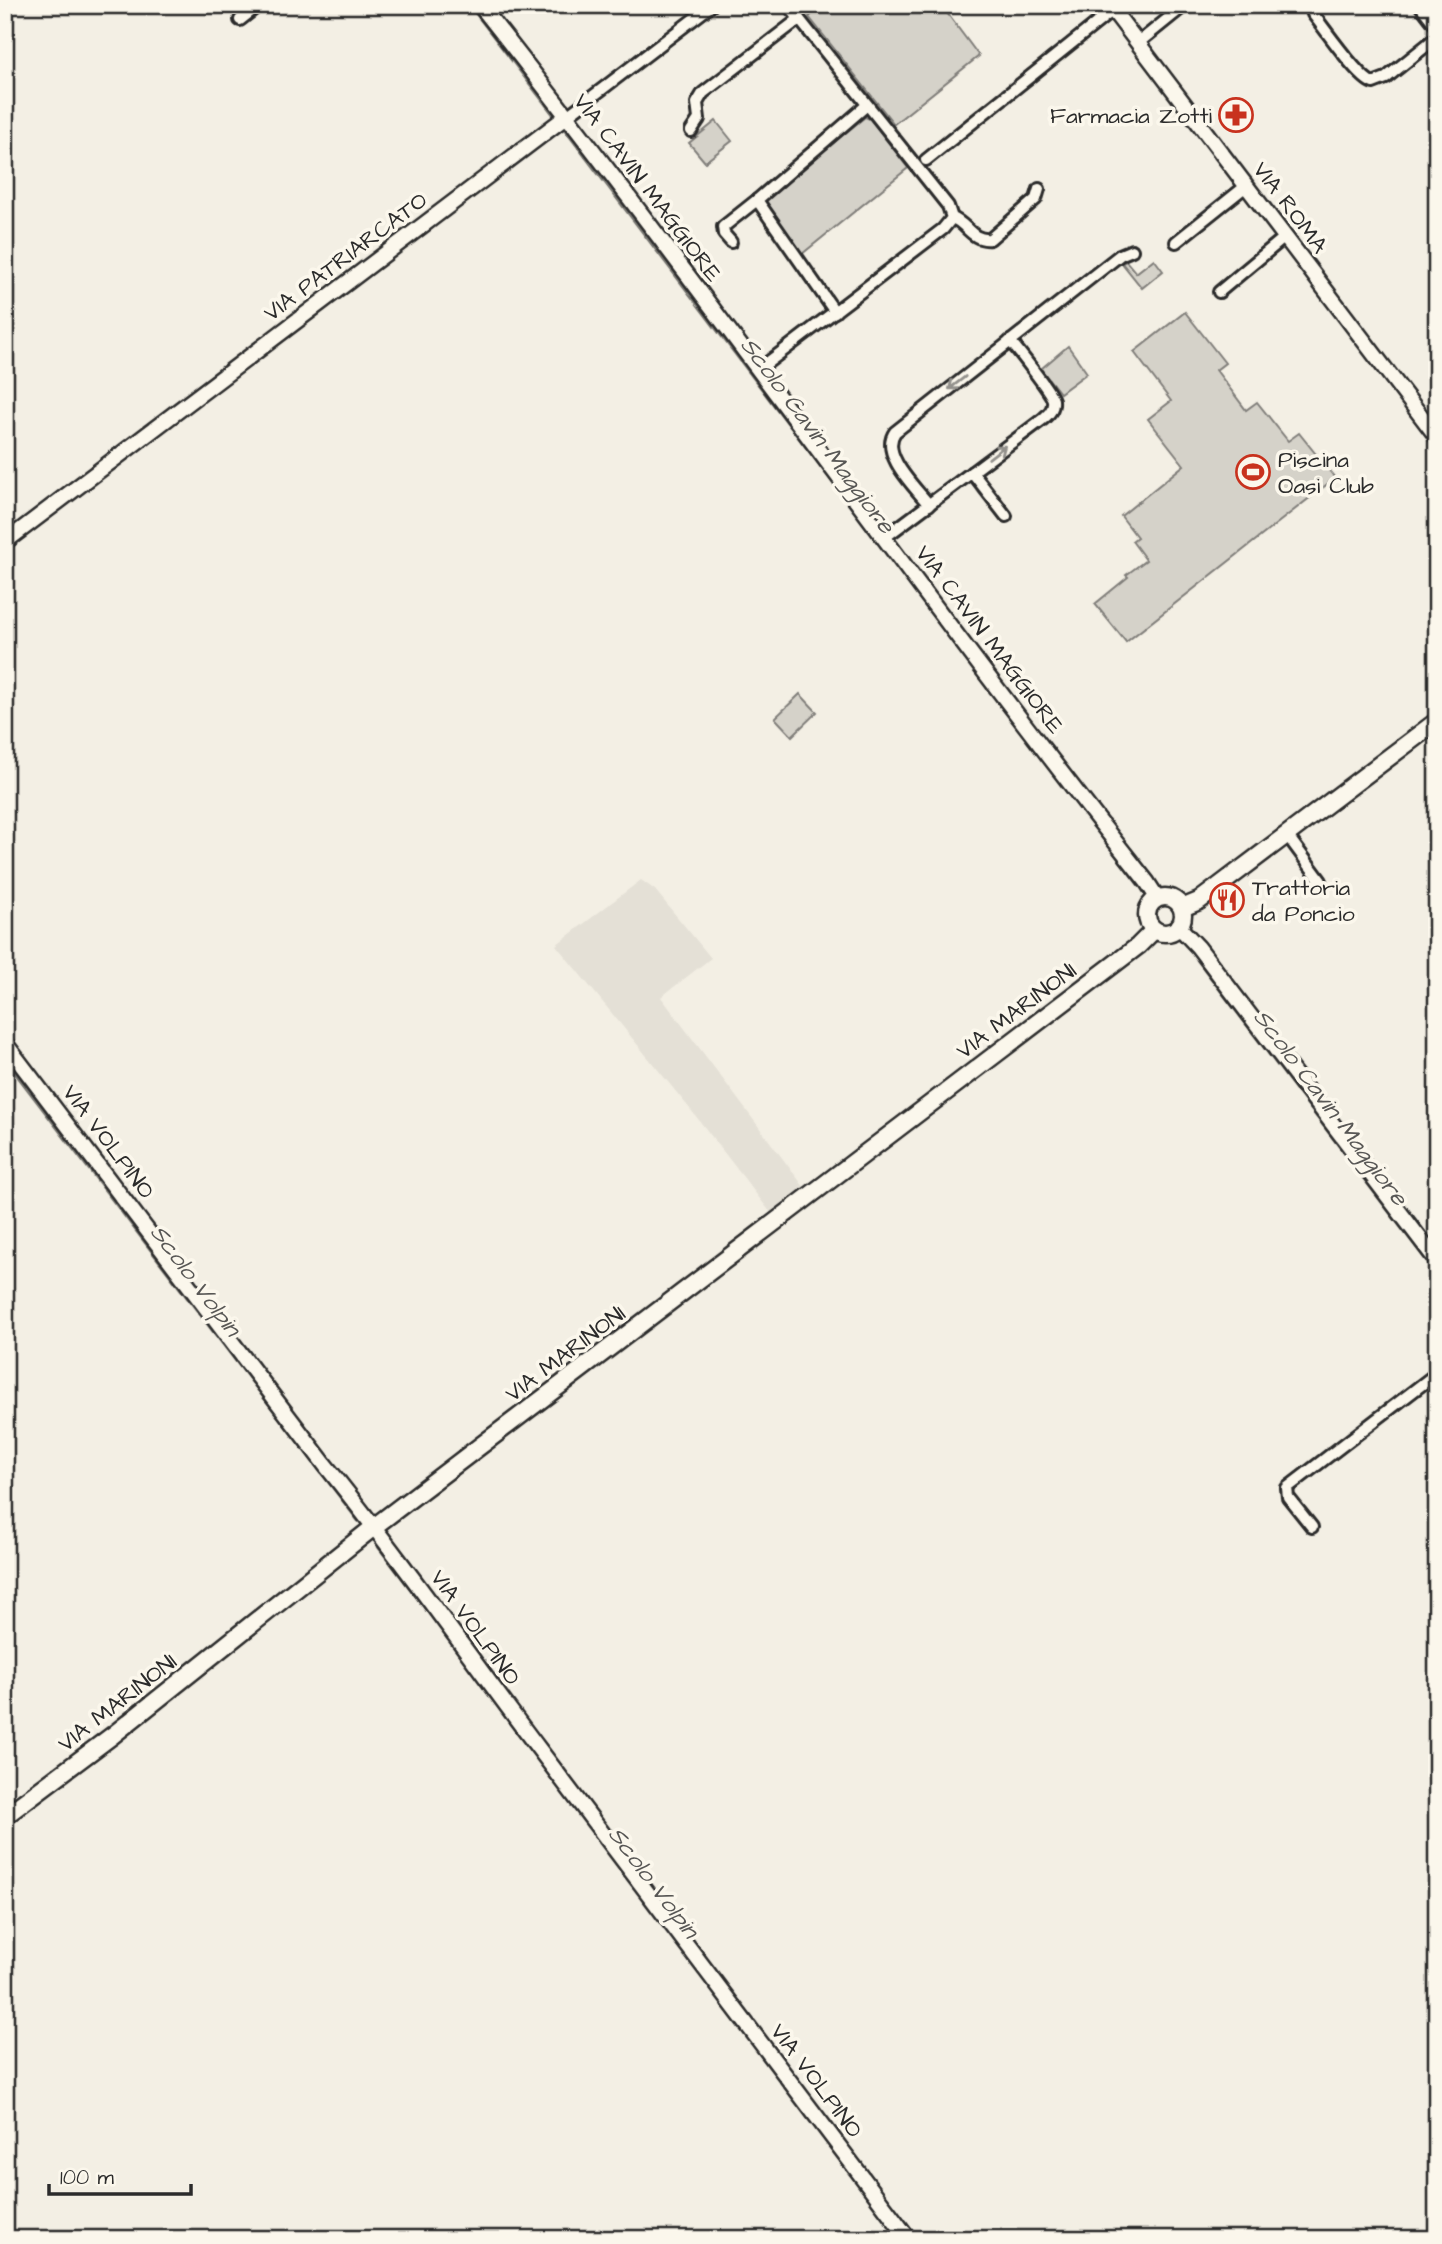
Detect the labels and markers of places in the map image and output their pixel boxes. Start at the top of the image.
pharmacy icon: Farmacia Zotti [1217,96,1255,134]
place label: Farmacia Zotti [1050,100,1213,132]
place label: Piscina Oasi Club [1278,444,1374,502]
sports icon: Piscina Oasi Club [1234,453,1272,491]
place label: Trattoria da Poncio [1252,872,1355,930]
restaurant icon: Trattoria da Poncio [1208,881,1246,919]

